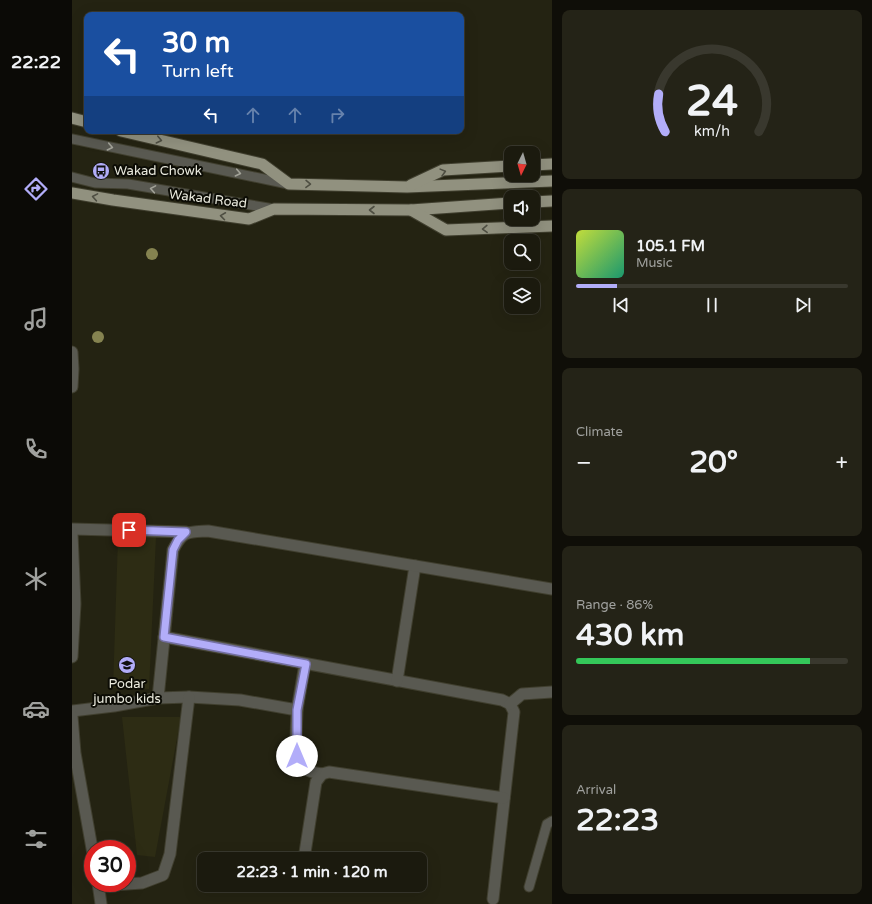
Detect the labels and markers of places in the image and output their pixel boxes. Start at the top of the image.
bus stop icon: Wakad Chowk [91,161,111,181]
place label: Wakad Chowk [114,163,202,179]
pin [112,513,146,547]
school or university icon: Podar jumbo kids [117,655,137,675]
place label: Podar jumbo kids [92,676,161,707]

